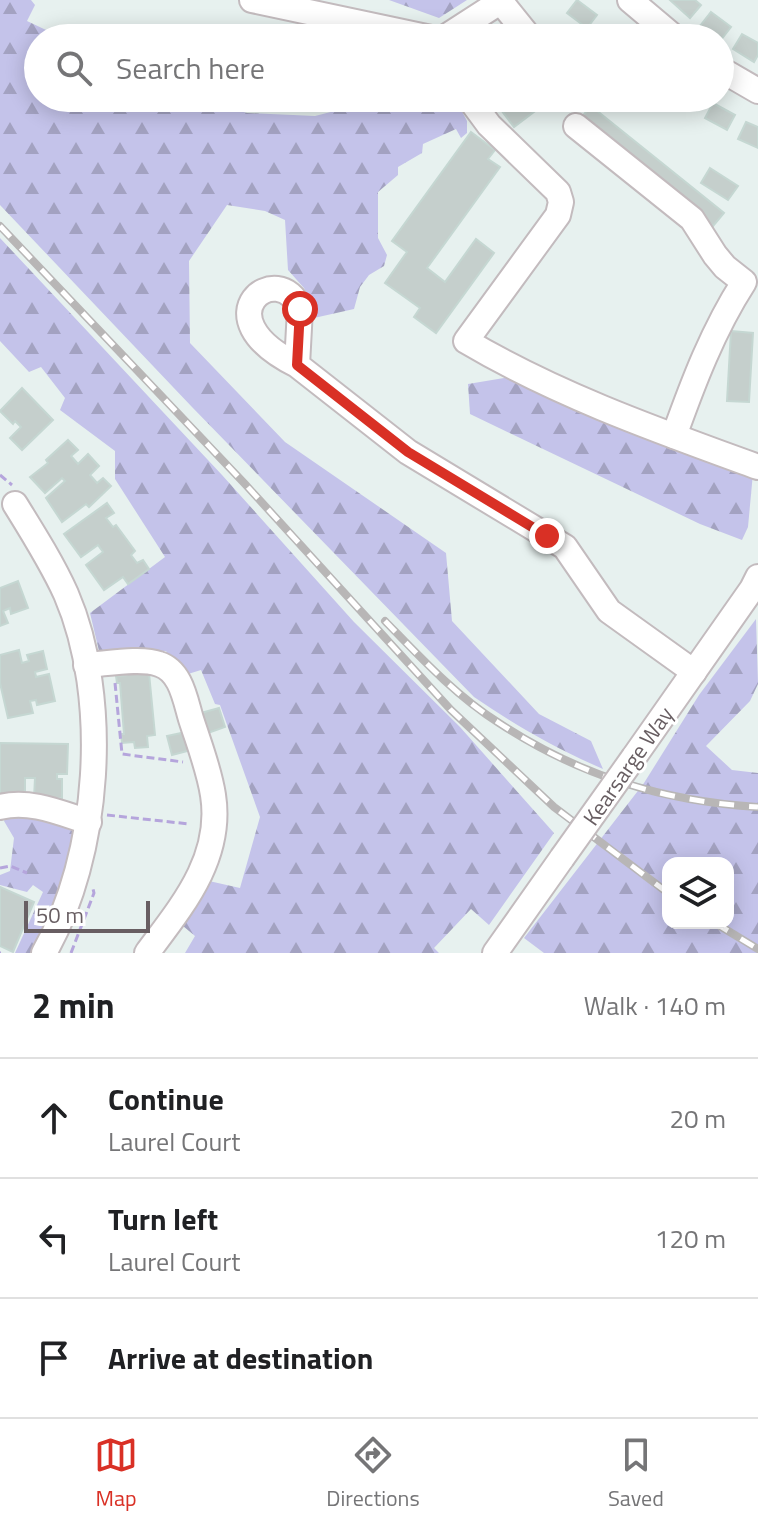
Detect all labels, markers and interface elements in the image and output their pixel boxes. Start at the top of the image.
search box [24,24,734,112]
text: Search here [116,45,265,91]
icon: search [52,46,96,90]
route start [282,291,318,327]
route end [529,518,565,554]
street label: Kearsarge Way [574,699,682,833]
map controls [662,857,734,929]
button: layers [662,857,734,929]
scale bar [24,897,150,933]
text: 50 m [36,898,84,932]
text: 2 min [32,979,115,1031]
text: Walk · 140 m [584,986,726,1025]
text: Continue [108,1076,224,1122]
icon: ahead [32,1096,76,1140]
text: 20 m [669,1099,726,1138]
text: Laurel Court [108,1122,240,1161]
text: Turn left [108,1196,218,1242]
icon: left [32,1216,76,1260]
text: 120 m [655,1219,726,1258]
text: Laurel Court [108,1242,240,1281]
text: Arrive at destination [108,1335,373,1381]
icon: arrive [32,1336,76,1380]
tab: Map [94,1433,138,1515]
tab: Directions [326,1433,420,1515]
tab: Saved [608,1433,664,1515]

